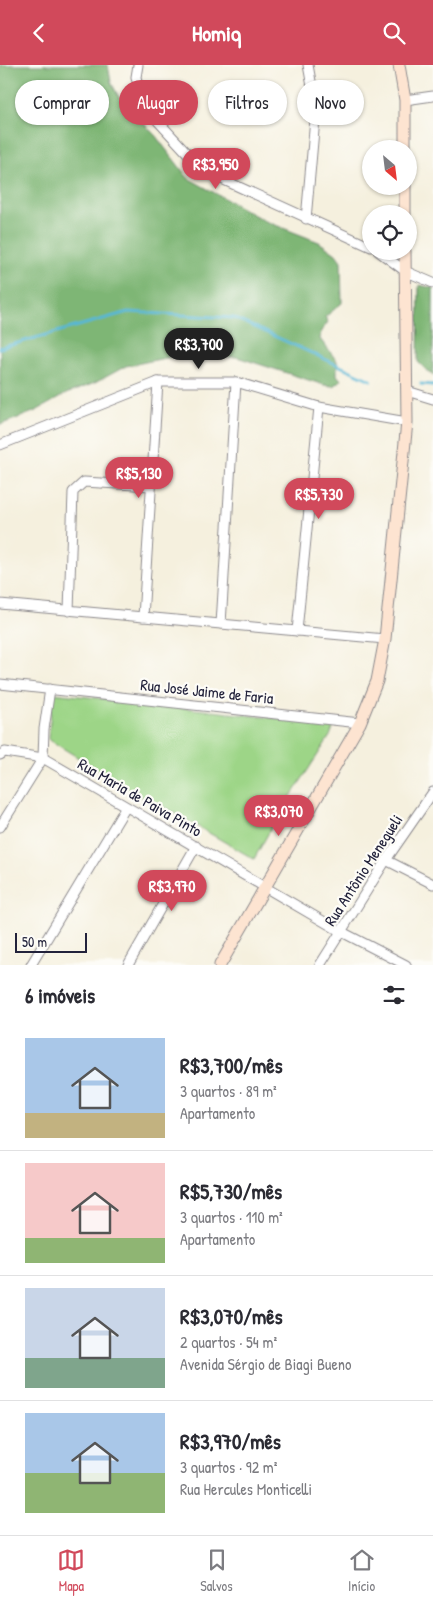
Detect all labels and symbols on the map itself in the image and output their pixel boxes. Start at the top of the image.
north arrow [362,140,418,195]
pin: R$3,950 [170,147,262,190]
pin: R$3,700 [153,327,245,370]
pin: R$5,130 [93,457,185,499]
pin: R$5,730 [273,477,365,520]
street label: Rua José Jaime de Faria [139,673,275,709]
street label: Rua Maria de Paiva Pinto [74,753,206,842]
pin: R$3,070 [233,795,325,837]
street label: Rua Antônio Menegueli [319,810,407,930]
pin: R$3,970 [126,869,218,912]
scale bar [15,930,88,953]

